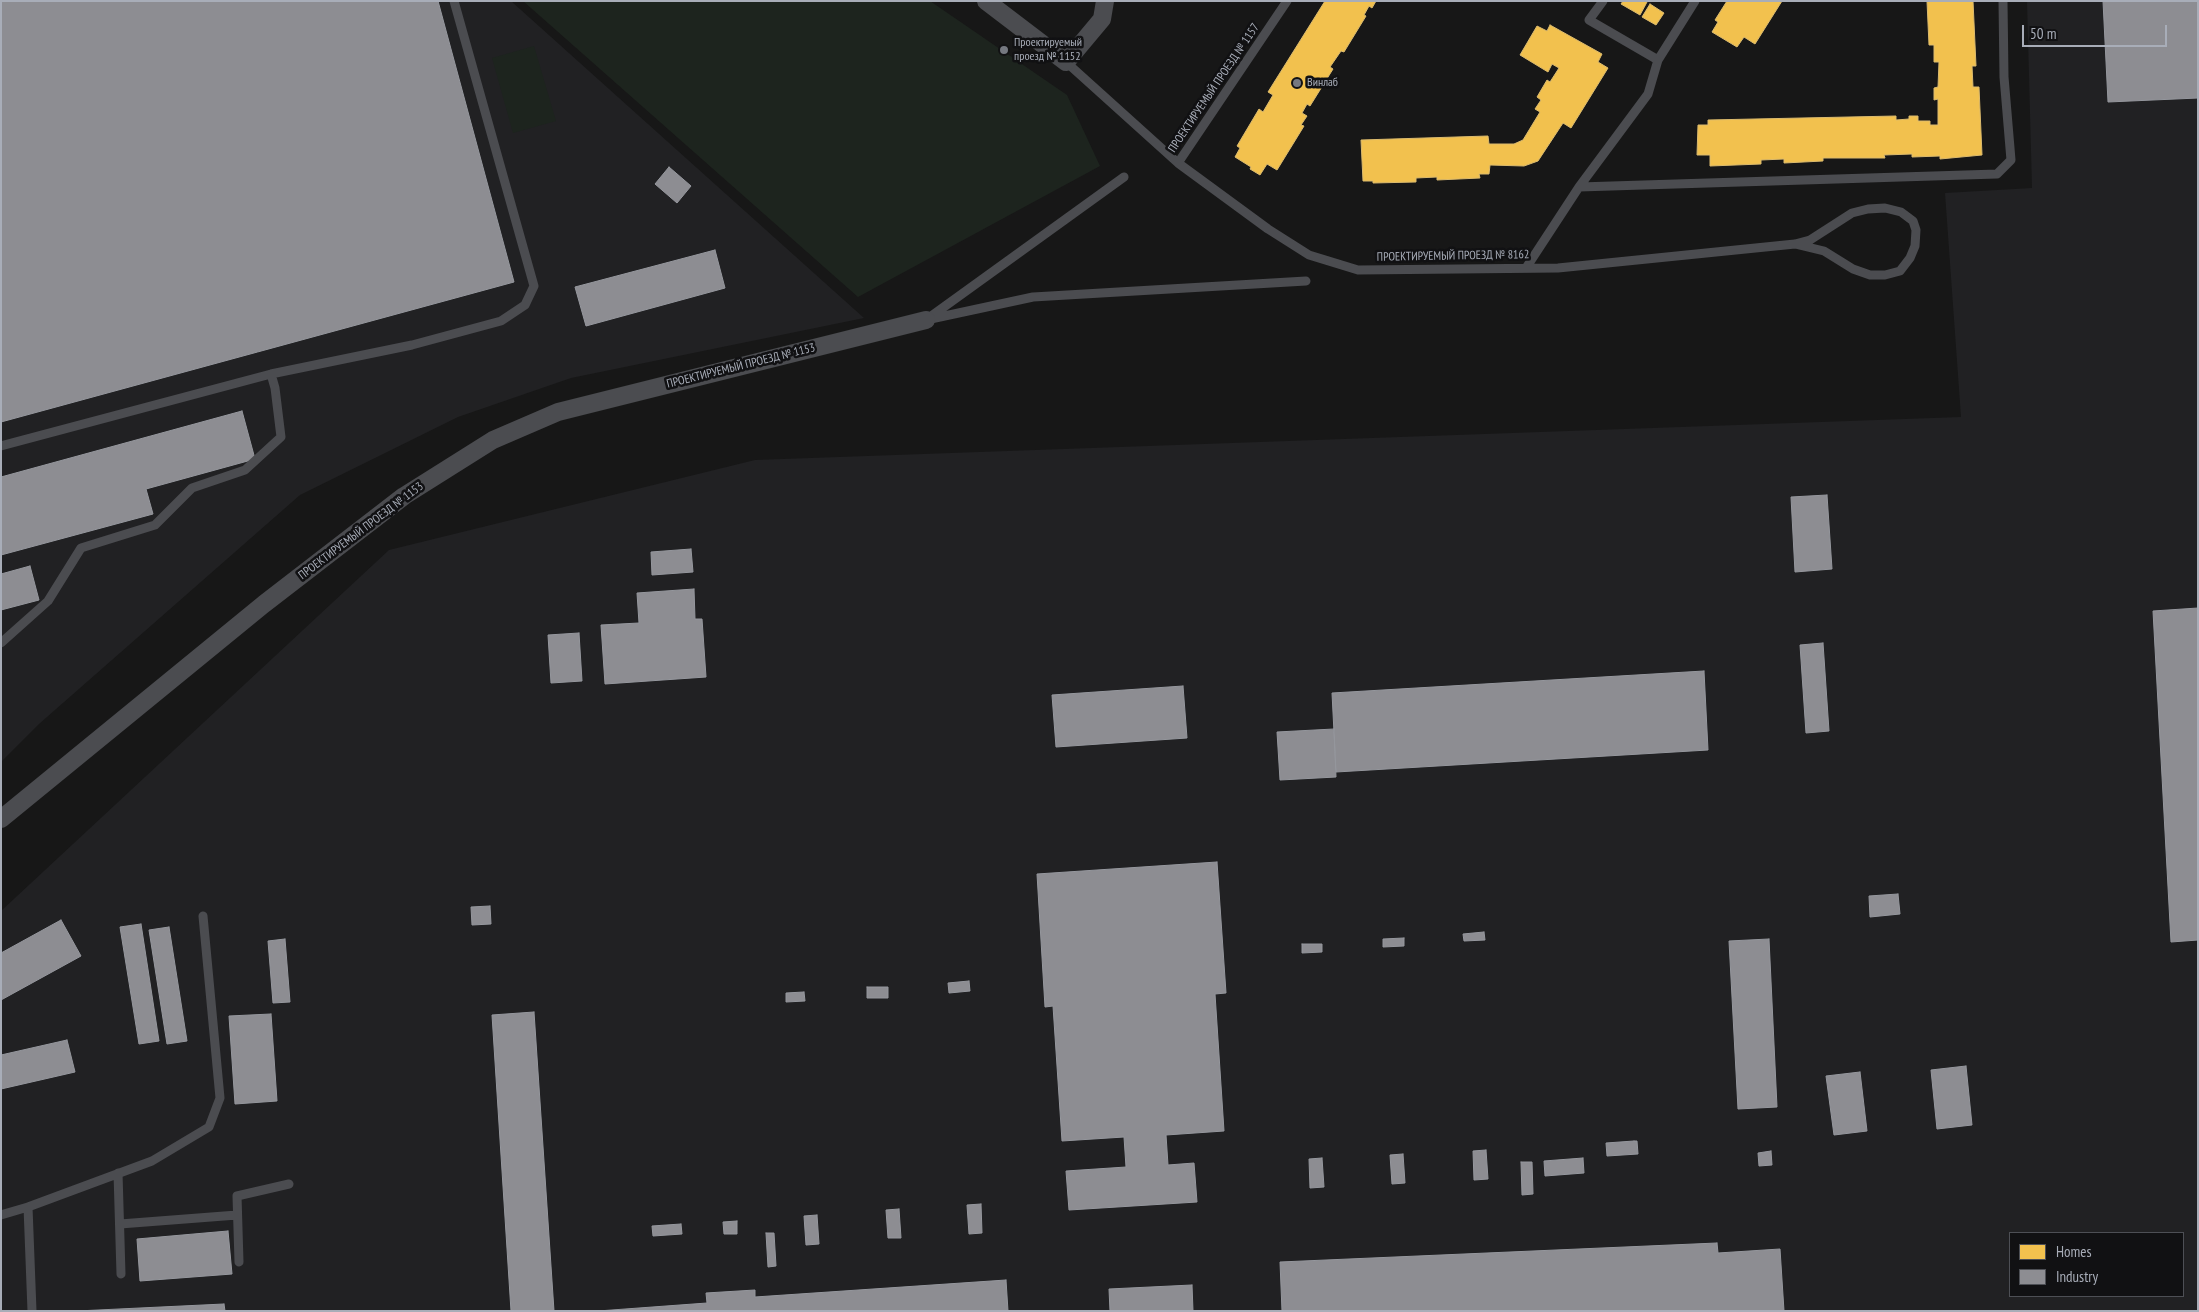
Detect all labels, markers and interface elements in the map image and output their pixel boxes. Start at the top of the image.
scale bar [2024,15,2169,47]
street label: ПРОЕКТИРУЕМЫЙ ПРОЕЗД № 1157 [1165,21,1263,155]
text: 50 m [2030,24,2056,43]
place label: Проектируемый проезд № 1152 [1014,36,1082,64]
marker: Проектируемый проезд № 1152 [998,44,1010,56]
place label: Винлаб [1307,76,1338,90]
marker: Винлаб [1291,77,1303,89]
street label: ПРОЕКТИРУЕМЫЙ ПРОЕЗД № 8162 [1377,247,1529,265]
street label: ПРОЕКТИРУЕМЫЙ ПРОЕЗД № 1153 [665,341,817,391]
street label: ПРОЕКТИРУЕМЫЙ ПРОЕЗД № 1153 [296,479,426,583]
legend [2009,1232,2184,1297]
text: Homes [2056,1242,2092,1261]
text: Industry [2056,1267,2098,1286]

